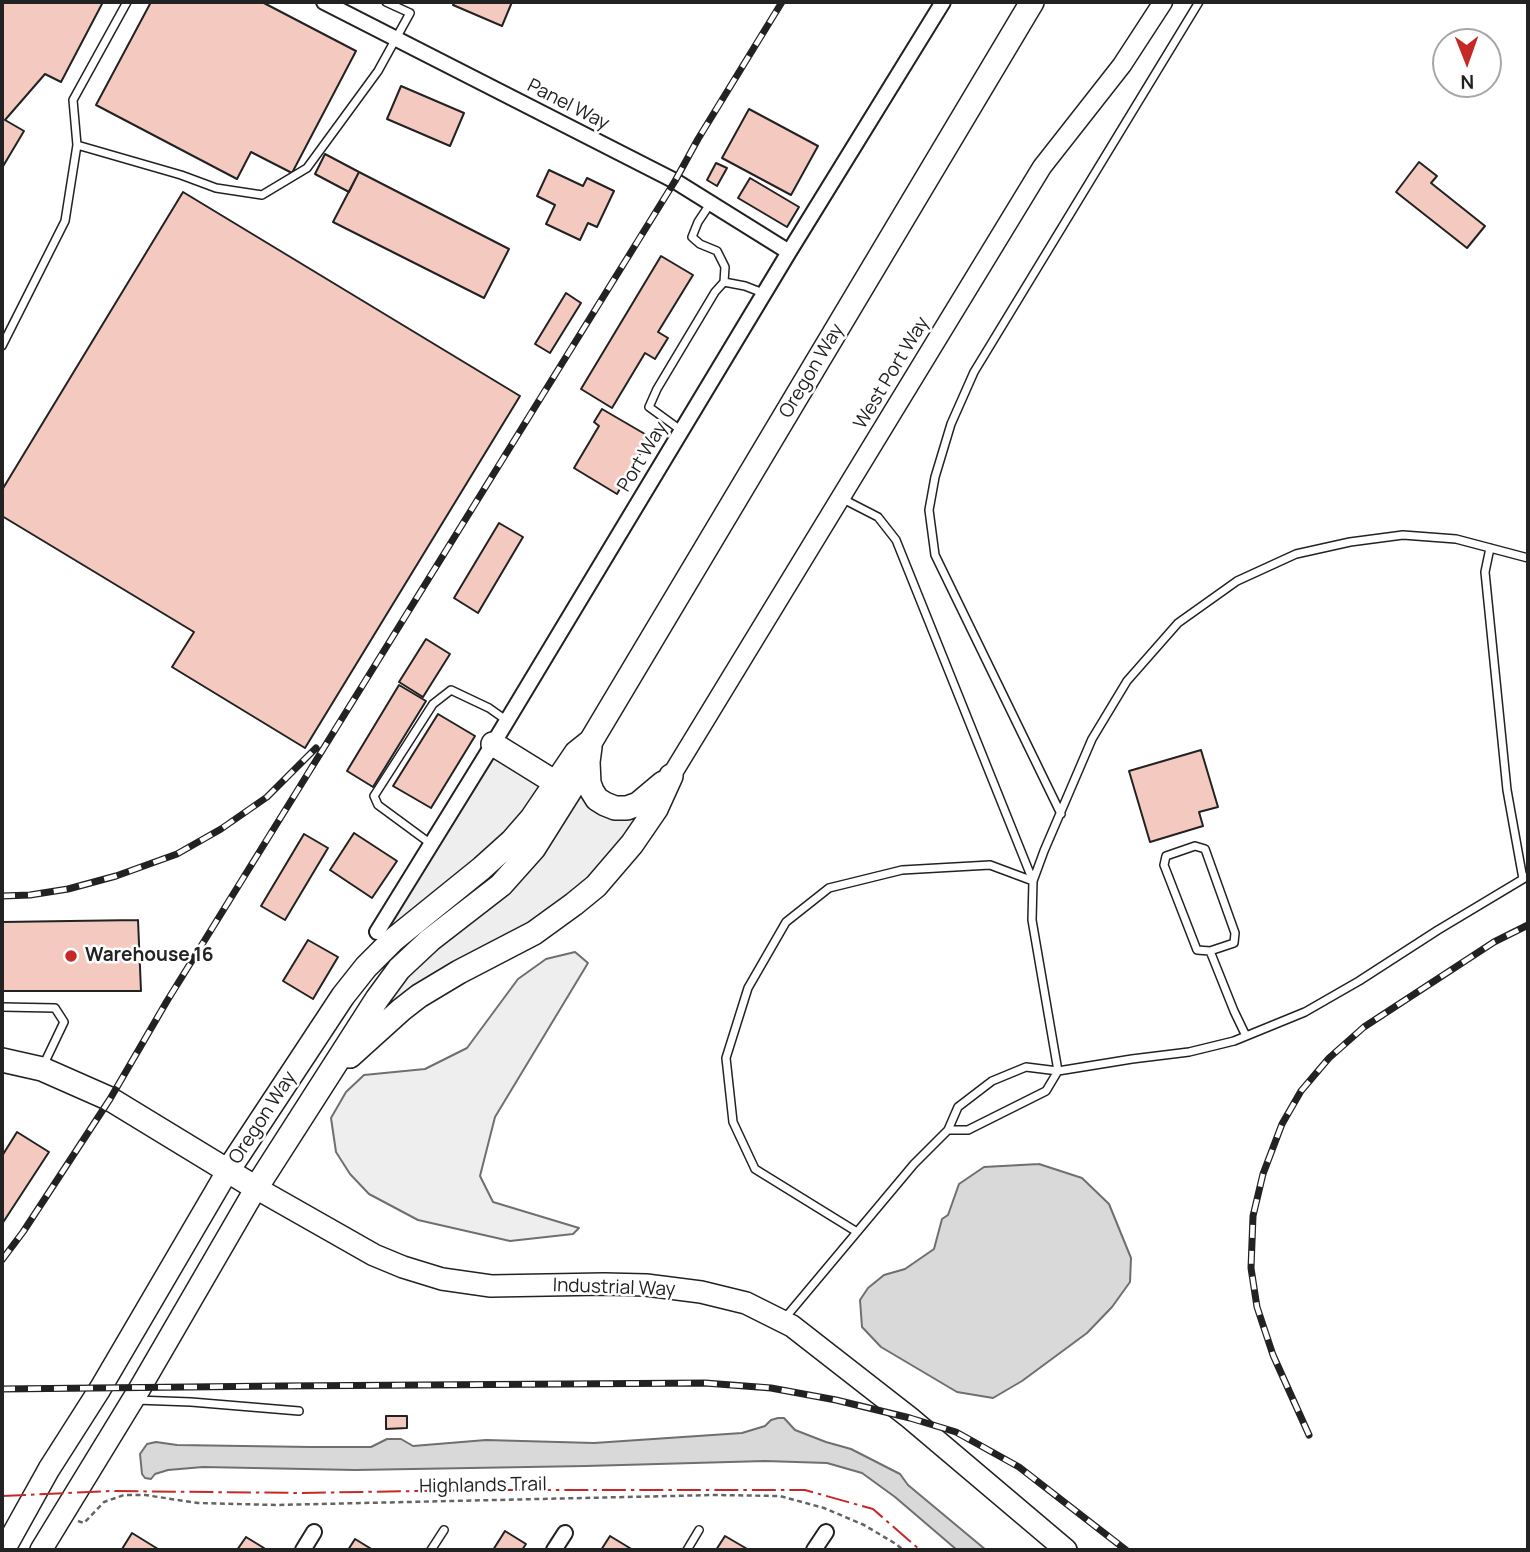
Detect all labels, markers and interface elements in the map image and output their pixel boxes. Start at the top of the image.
north arrow [1432,28,1502,98]
text: N [1460,69,1474,95]
street label: Panel Way [523,75,613,135]
street label: West Port Way [850,313,934,433]
street label: Oregon Way [775,320,849,422]
street label: Port Way [613,418,673,496]
place label: Warehouse 16 [85,945,214,967]
marker: Warehouse 16 [63,948,79,964]
street label: Oregon Way [225,1067,301,1169]
street label: Industrial Way [552,1274,676,1302]
street label: Highlands Trail [419,1473,547,1499]

